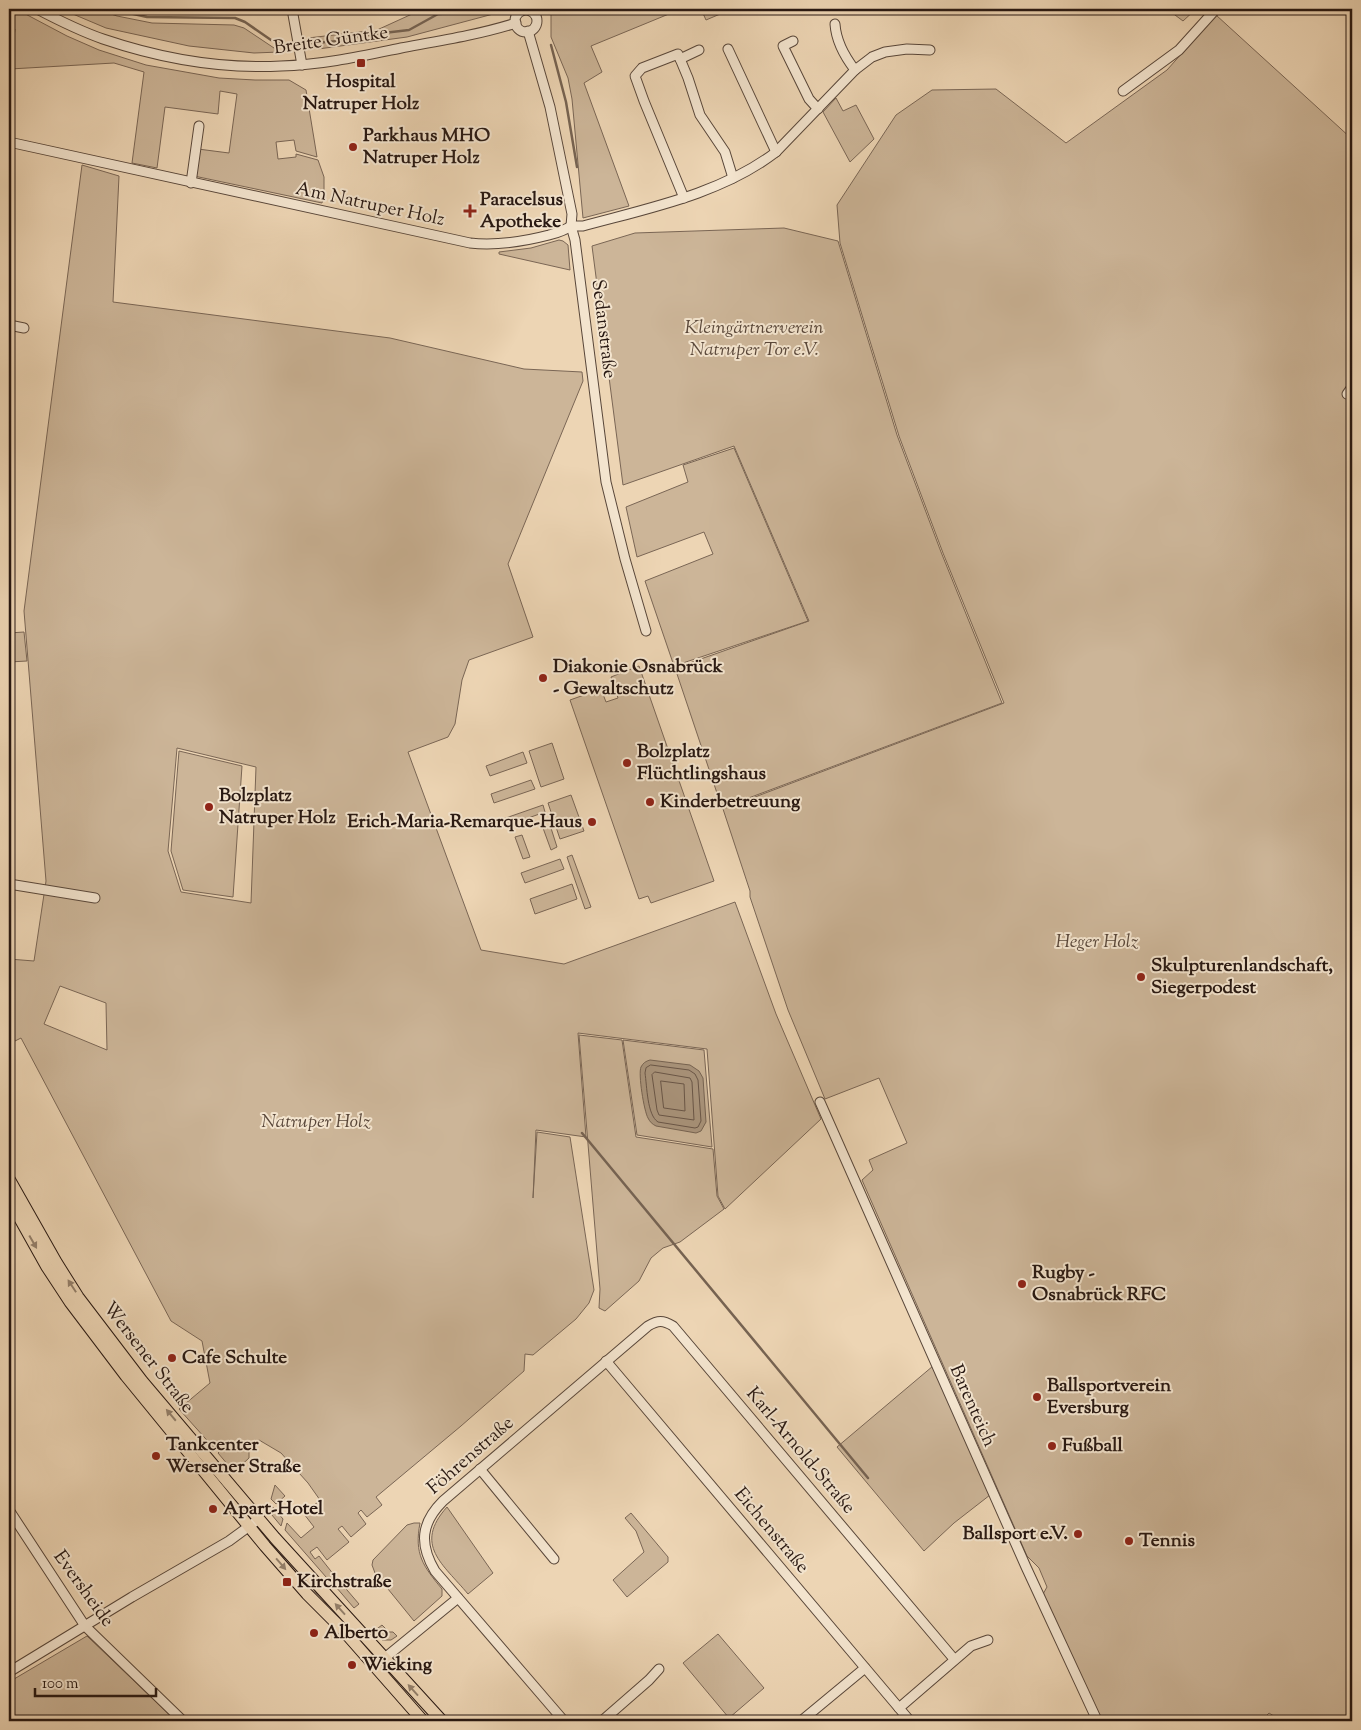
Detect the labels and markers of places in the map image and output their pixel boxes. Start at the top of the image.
marker: Hospital Natruper Holz [355,57,367,69]
place label: Hospital Natruper Holz [303,69,419,118]
place label: Parkhaus MHO Natruper Holz [363,123,490,172]
marker: Parkhaus MHO Natruper Holz [347,141,359,153]
place label: Paracelsus Apotheke [480,187,564,236]
marker: Paracelsus Apotheke [464,205,476,217]
place label: Diakonie Osnabrück - Gewaltschutz [553,654,723,703]
marker: Diakonie Osnabrück - Gewaltschutz [537,672,549,684]
place label: Bolzplatz Flüchtlingshaus [637,739,767,788]
marker: Bolzplatz Flüchtlingshaus [621,757,633,769]
place label: Bolzplatz Natruper Holz [219,783,336,832]
place label: Kinderbetreuung [660,789,801,816]
marker: Kinderbetreuung [644,796,656,808]
marker: Bolzplatz Natruper Holz [203,801,215,813]
place label: Erich-Maria-Remarque-Haus [347,809,583,836]
marker: Erich-Maria-Remarque-Haus [586,816,598,828]
place label: Skulpturenlandschaft, Siegerpodest [1151,953,1333,1002]
marker: Skulpturenlandschaft, Siegerpodest [1135,971,1147,983]
place label: Rugby - Osnabrück RFC [1032,1260,1166,1309]
marker: Rugby - Osnabrück RFC [1016,1278,1028,1290]
place label: Cafe Schulte [182,1345,287,1372]
marker: Cafe Schulte [166,1352,178,1364]
place label: Ballsportverein Eversburg [1047,1373,1172,1422]
marker: Ballsportverein Eversburg [1031,1391,1043,1403]
place label: Tankcenter Wersener Straße [166,1432,301,1481]
place label: Fußball [1062,1433,1123,1460]
marker: Fußball [1046,1440,1058,1452]
marker: Tankcenter Wersener Straße [150,1450,162,1462]
place label: Apart-Hotel [223,1496,324,1523]
marker: Apart-Hotel [207,1503,219,1515]
place label: Ballsport e.V. [963,1521,1068,1548]
marker: Ballsport e.V. [1072,1528,1084,1540]
place label: Tennis [1139,1528,1195,1555]
marker: Tennis [1123,1535,1135,1547]
place label: Kirchstraße [297,1569,392,1596]
marker: Kirchstraße [281,1576,293,1588]
place label: Alberto [324,1620,389,1647]
marker: Alberto [308,1627,320,1639]
place label: Wieking [362,1652,433,1679]
marker: Wieking [346,1659,358,1671]

